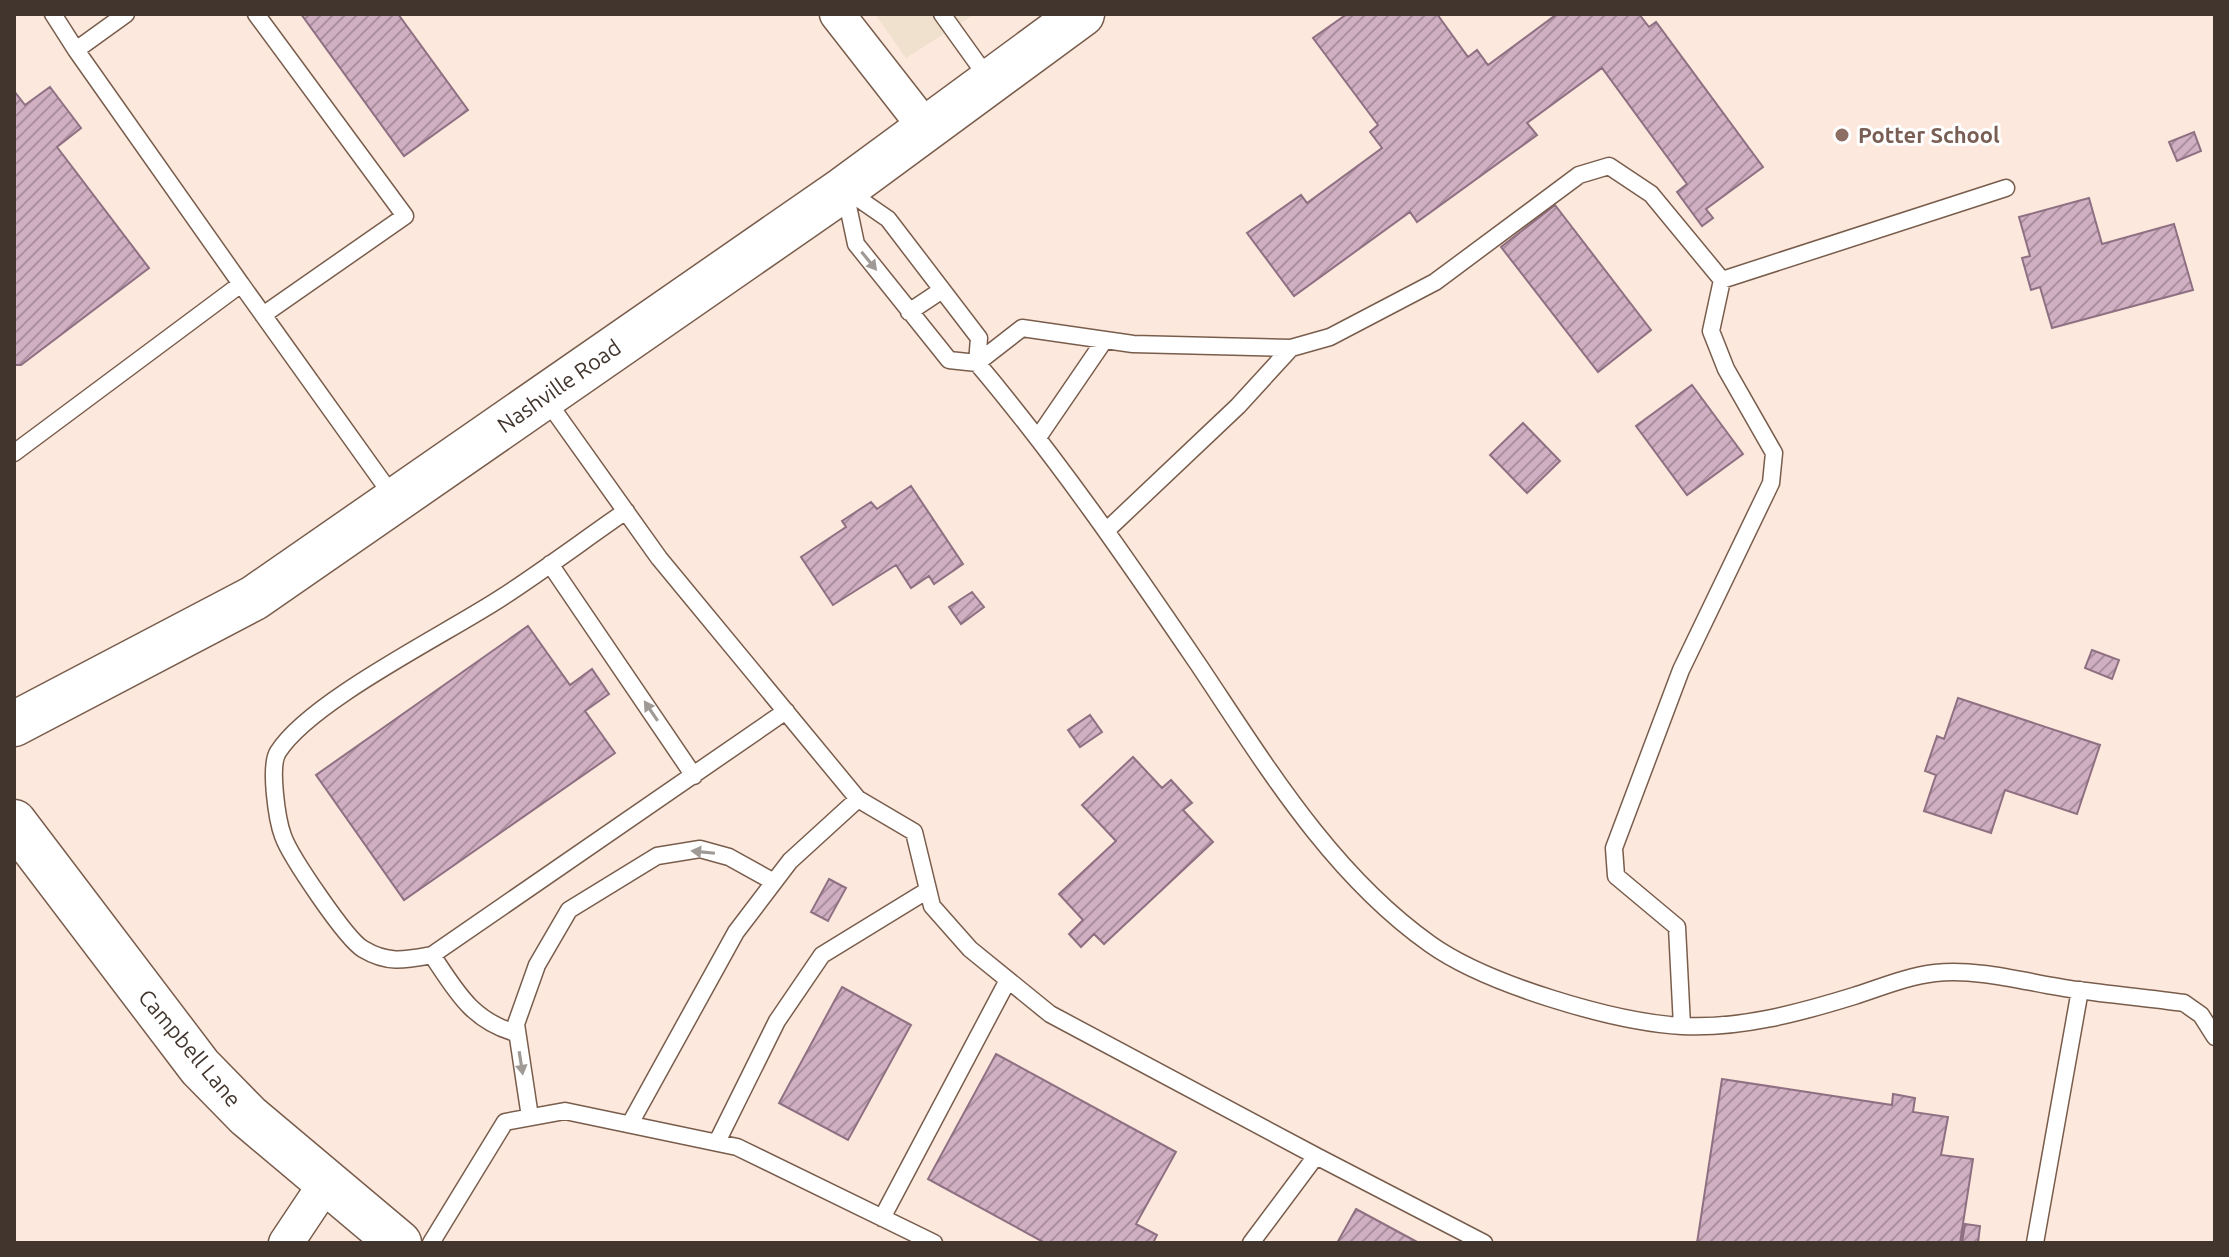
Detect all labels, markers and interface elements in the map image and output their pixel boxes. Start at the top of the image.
place label: Potter School [1858,122,2000,147]
marker: Potter School [1833,126,1851,144]
one-way arrow [860,251,877,271]
street label: Nashville Road [492,334,625,437]
one-way arrow [643,701,658,722]
one-way arrow [691,846,716,859]
street label: Campbell Lane [134,984,247,1111]
one-way arrow [515,1051,528,1076]

